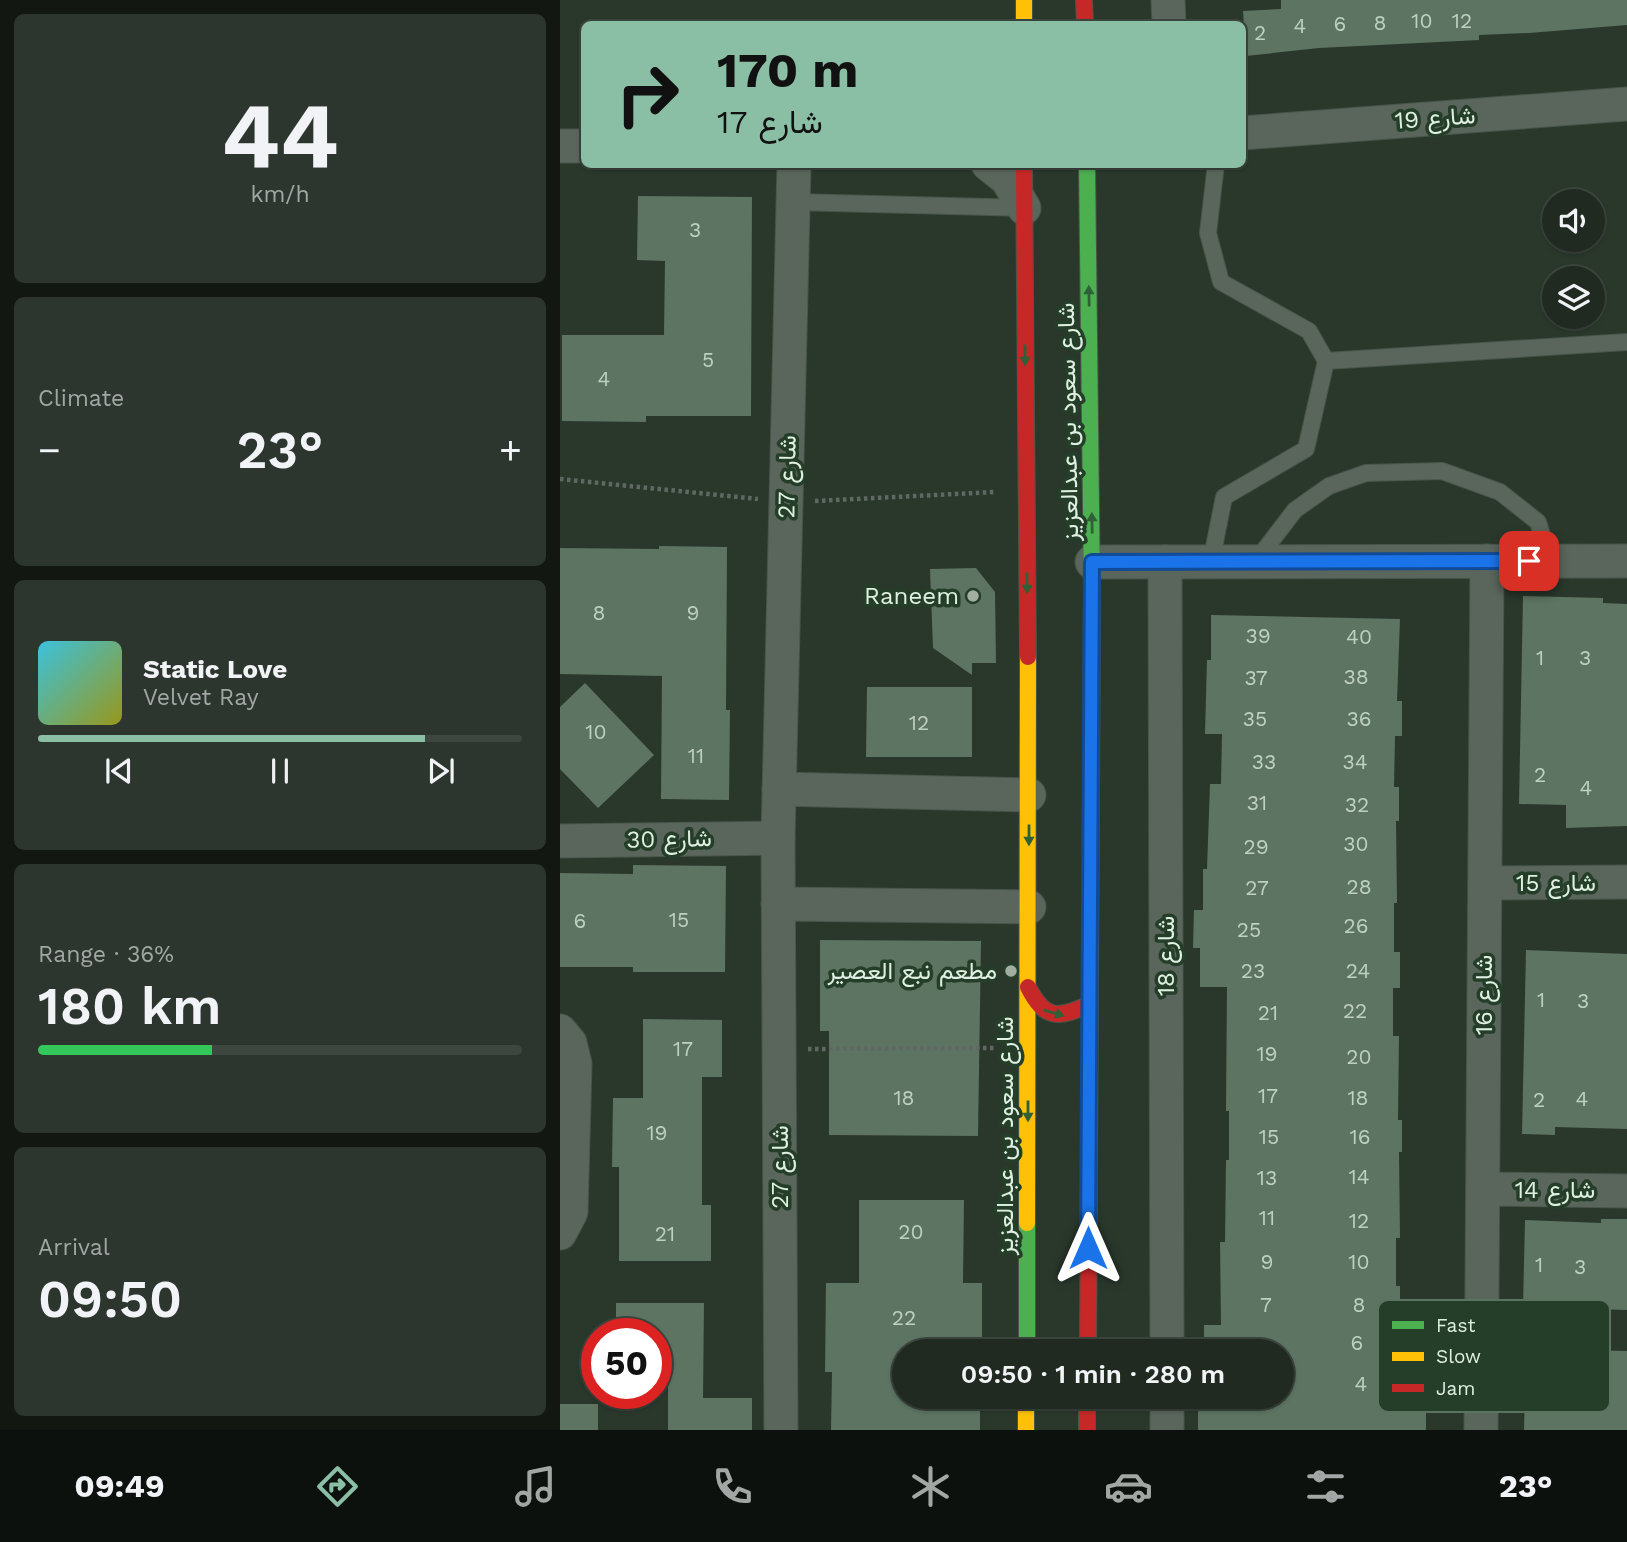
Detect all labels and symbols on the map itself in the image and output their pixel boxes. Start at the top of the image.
house number: 10 [1411,8,1433,33]
house number: 12 [1452,8,1472,33]
house number: 8 [1374,10,1386,35]
house number: 6 [1334,11,1346,36]
house number: 4 [1294,13,1306,38]
house number: 2 [1254,20,1266,45]
street label: شارع 19 [1394,101,1476,137]
house number: 3 [689,217,701,242]
one-way arrow [1083,285,1095,307]
street label: شارع سعود بن عبدالعزيز [1052,302,1086,543]
one-way arrow [1019,344,1031,366]
house number: 5 [702,347,714,372]
house number: 4 [598,366,610,391]
street label: شارع 27 [772,435,804,519]
one-way arrow [1086,512,1098,534]
pin [1499,531,1559,591]
one-way arrow [1021,572,1033,594]
place label: Raneem [864,582,959,610]
marker: Raneem [965,588,981,604]
house number: 8 [593,600,605,625]
house number: 9 [687,600,699,625]
house number: 39 [1245,623,1271,648]
house number: 40 [1346,624,1372,649]
house number: 1 [1536,645,1544,670]
house number: 3 [1579,645,1591,670]
house number: 38 [1343,664,1369,689]
house number: 37 [1244,665,1268,690]
house number: 35 [1243,706,1267,731]
house number: 36 [1346,706,1372,731]
house number: 12 [909,710,929,735]
house number: 10 [585,719,607,744]
house number: 11 [688,743,704,768]
house number: 33 [1252,749,1276,774]
house number: 34 [1342,749,1368,774]
house number: 2 [1534,762,1546,787]
house number: 4 [1580,775,1592,800]
house number: 31 [1247,790,1267,815]
house number: 32 [1345,792,1369,817]
street label: شارع 30 [626,824,712,856]
one-way arrow [1023,824,1035,846]
house number: 30 [1343,831,1369,856]
house number: 29 [1243,834,1269,859]
street label: شارع 15 [1516,869,1596,899]
house number: 28 [1346,874,1372,899]
house number: 27 [1245,875,1269,900]
house number: 15 [669,907,689,932]
house number: 6 [574,908,586,933]
house number: 26 [1343,913,1369,938]
street label: شارع 18 [1152,916,1182,996]
house number: 25 [1237,917,1261,942]
street label: شارع 16 [1470,955,1500,1035]
place label: مطعم نبع العصير [826,957,997,988]
house number: 23 [1241,958,1265,983]
house number: 24 [1346,958,1370,983]
marker: مطعم نبع العصير [1003,963,1019,979]
house number: 1 [1537,987,1545,1012]
house number: 3 [1577,988,1589,1013]
house number: 22 [1343,998,1367,1023]
house number: 21 [1258,1000,1278,1025]
one-way arrow [1043,1008,1064,1018]
street label: شارع سعود بن عبدالعزيز [991,1017,1021,1256]
house number: 17 [673,1036,693,1061]
house number: 19 [1256,1041,1278,1066]
house number: 20 [1346,1044,1372,1069]
house number: 17 [1258,1083,1278,1108]
house number: 18 [893,1085,915,1110]
house number: 18 [1347,1085,1369,1110]
house number: 4 [1576,1086,1588,1111]
house number: 2 [1533,1087,1545,1112]
one-way arrow [1022,1100,1034,1122]
house number: 19 [646,1120,668,1145]
house number: 15 [1259,1124,1279,1149]
house number: 16 [1350,1124,1370,1149]
street label: شارع 27 [766,1125,796,1209]
house number: 14 [1348,1164,1370,1189]
house number: 13 [1257,1165,1277,1190]
street label: شارع 14 [1515,1176,1595,1206]
house number: 11 [1259,1205,1275,1230]
house number: 12 [1349,1208,1369,1233]
position arrow [1051,1211,1125,1285]
house number: 20 [898,1219,924,1244]
house number: 21 [655,1221,675,1246]
house number: 9 [1261,1249,1273,1274]
house number: 10 [1348,1249,1370,1274]
house number: 1 [1535,1252,1543,1277]
house number: 3 [1574,1254,1586,1279]
house number: 7 [1260,1292,1272,1317]
house number: 8 [1353,1292,1365,1317]
legend [1378,1300,1610,1412]
house number: 22 [892,1305,916,1330]
text: Fast [1436,1314,1475,1337]
speed limit sign: 50 [581,1318,672,1409]
house number: 6 [1351,1330,1363,1355]
text: Slow [1436,1345,1481,1368]
house number: 4 [1355,1371,1367,1396]
text: Jam [1436,1377,1475,1400]

